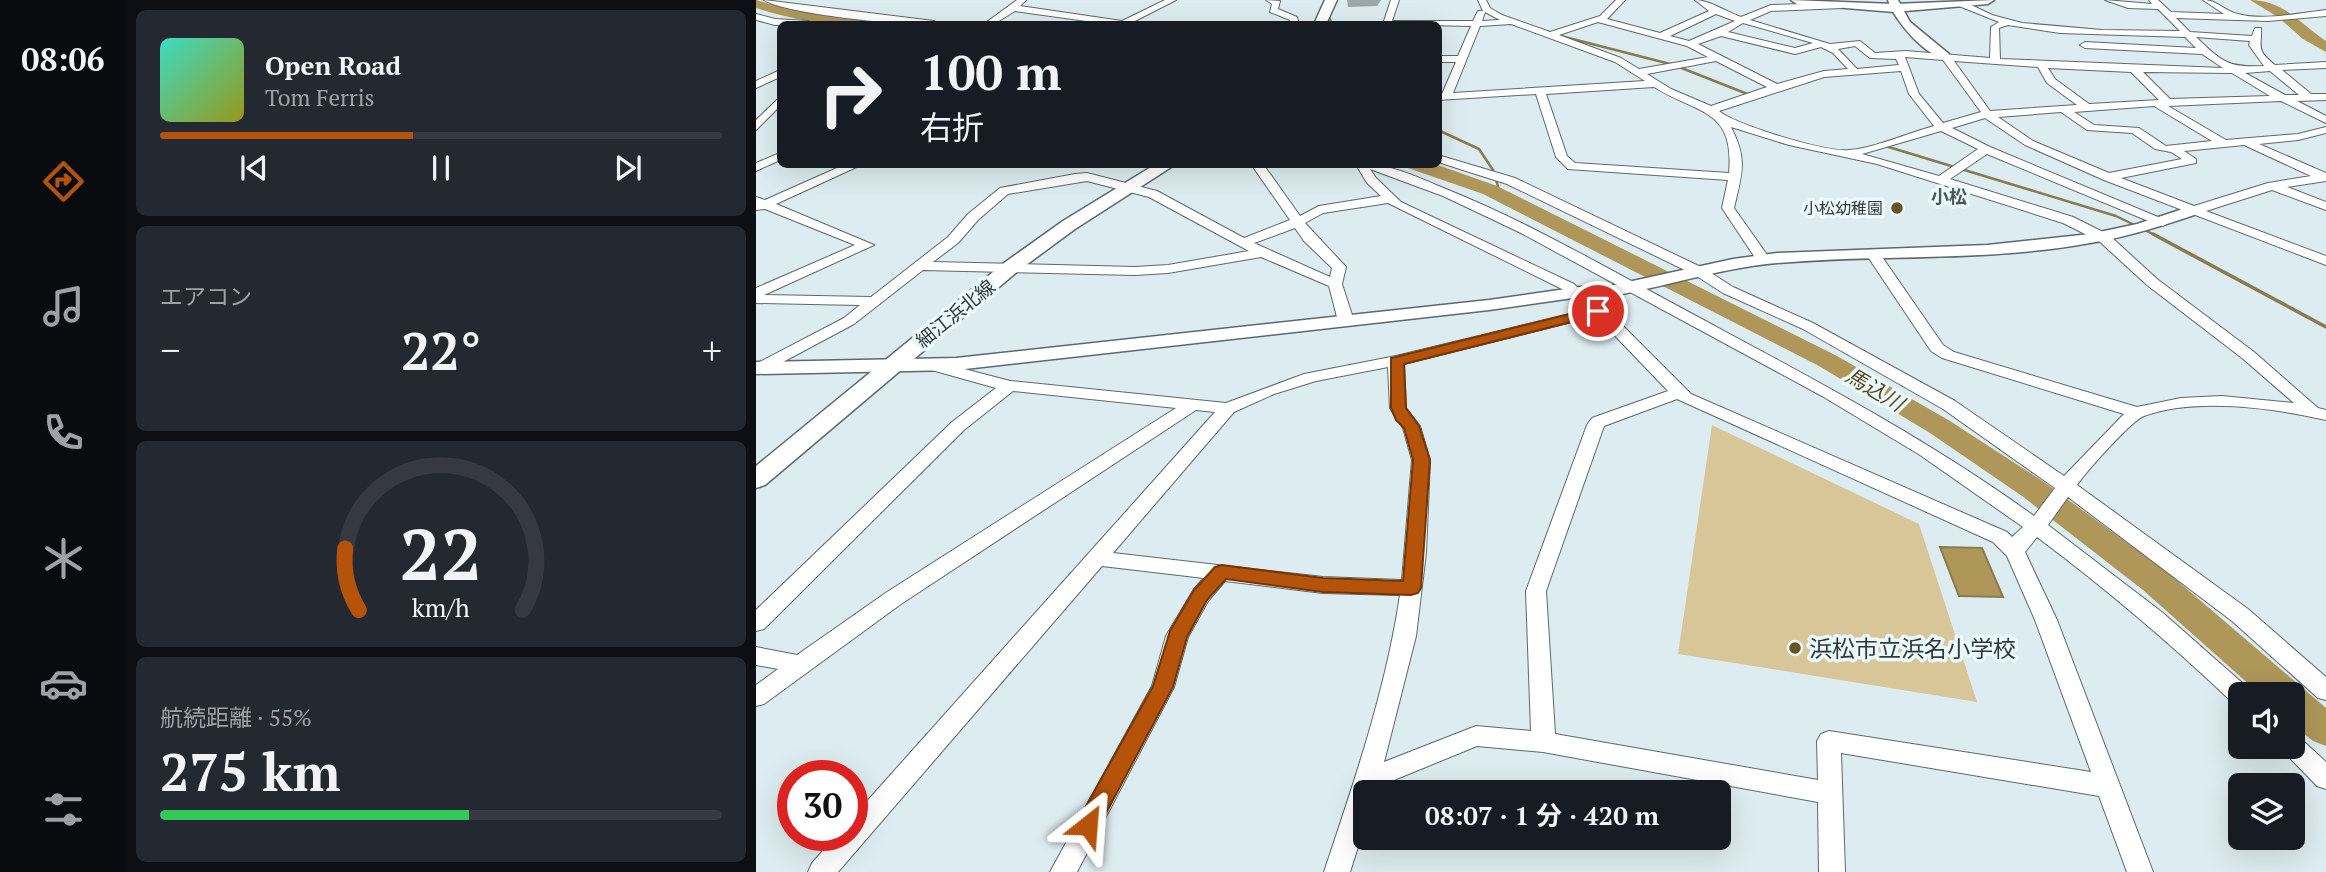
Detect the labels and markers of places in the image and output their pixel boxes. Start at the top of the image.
place label: 小松幼稚園 [1803,197,1883,219]
marker: 小松幼稚園 [1889,200,1905,216]
pin [1568,281,1628,341]
place label: 浜松市立浜名小学校 [1809,633,2016,664]
marker: 浜松市立浜名小学校 [1787,640,1803,656]

